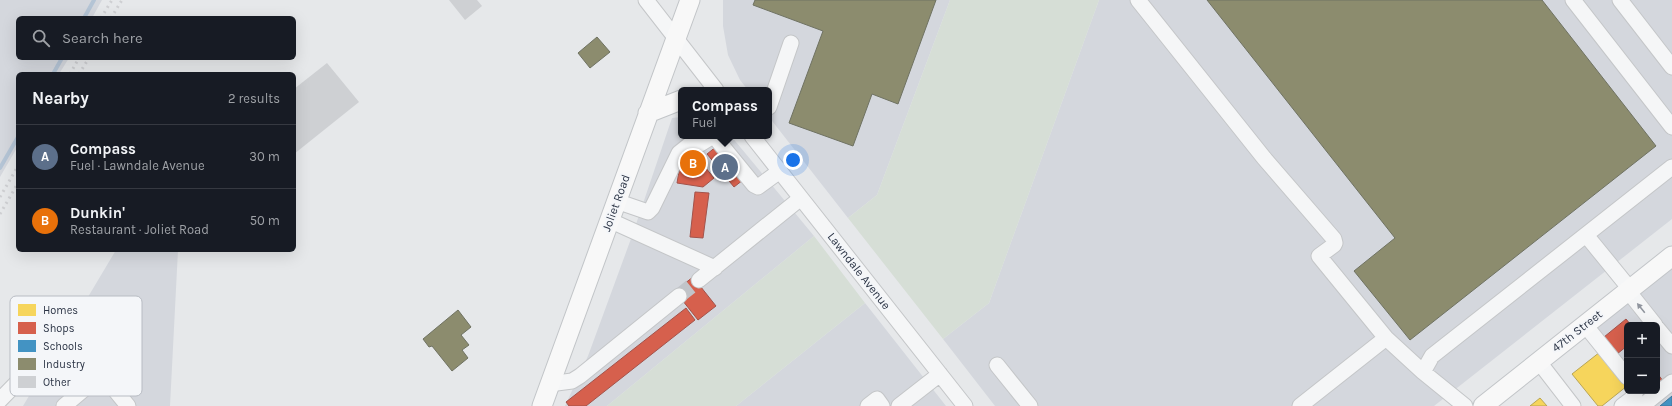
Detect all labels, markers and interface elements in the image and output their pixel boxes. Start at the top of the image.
search box [16,16,296,60]
icon: search [30,27,52,49]
text: Search here [62,29,143,47]
popup [678,87,772,139]
text: Nearby [32,88,89,108]
text: 2 results [228,91,280,106]
text: Compass [692,97,758,115]
text: Fuel [692,115,717,130]
text: Compass [70,140,136,158]
pin: B [680,148,706,178]
text: A [41,149,49,164]
text: 30 m [249,149,280,164]
your location [783,150,803,170]
pin: A [712,152,738,182]
text: Fuel · Lawndale Avenue [70,158,205,173]
street label: Joliet Road [599,173,633,233]
text: Dunkin' [70,204,125,222]
text: B [41,213,49,228]
text: 50 m [250,213,280,228]
text: Restaurant · Joliet Road [70,222,209,237]
street label: Lawndale Avenue [825,230,893,312]
legend [10,296,142,396]
one-way arrow [1637,303,1645,314]
text: Homes [43,304,78,317]
street label: 47th Street [1549,307,1605,355]
text: Shops [43,322,75,335]
map controls [1624,322,1660,394]
button: + [1624,322,1660,358]
text: Schools [43,340,83,353]
text: Industry [43,358,85,371]
button: − [1624,358,1660,394]
text: Other [43,376,71,389]

